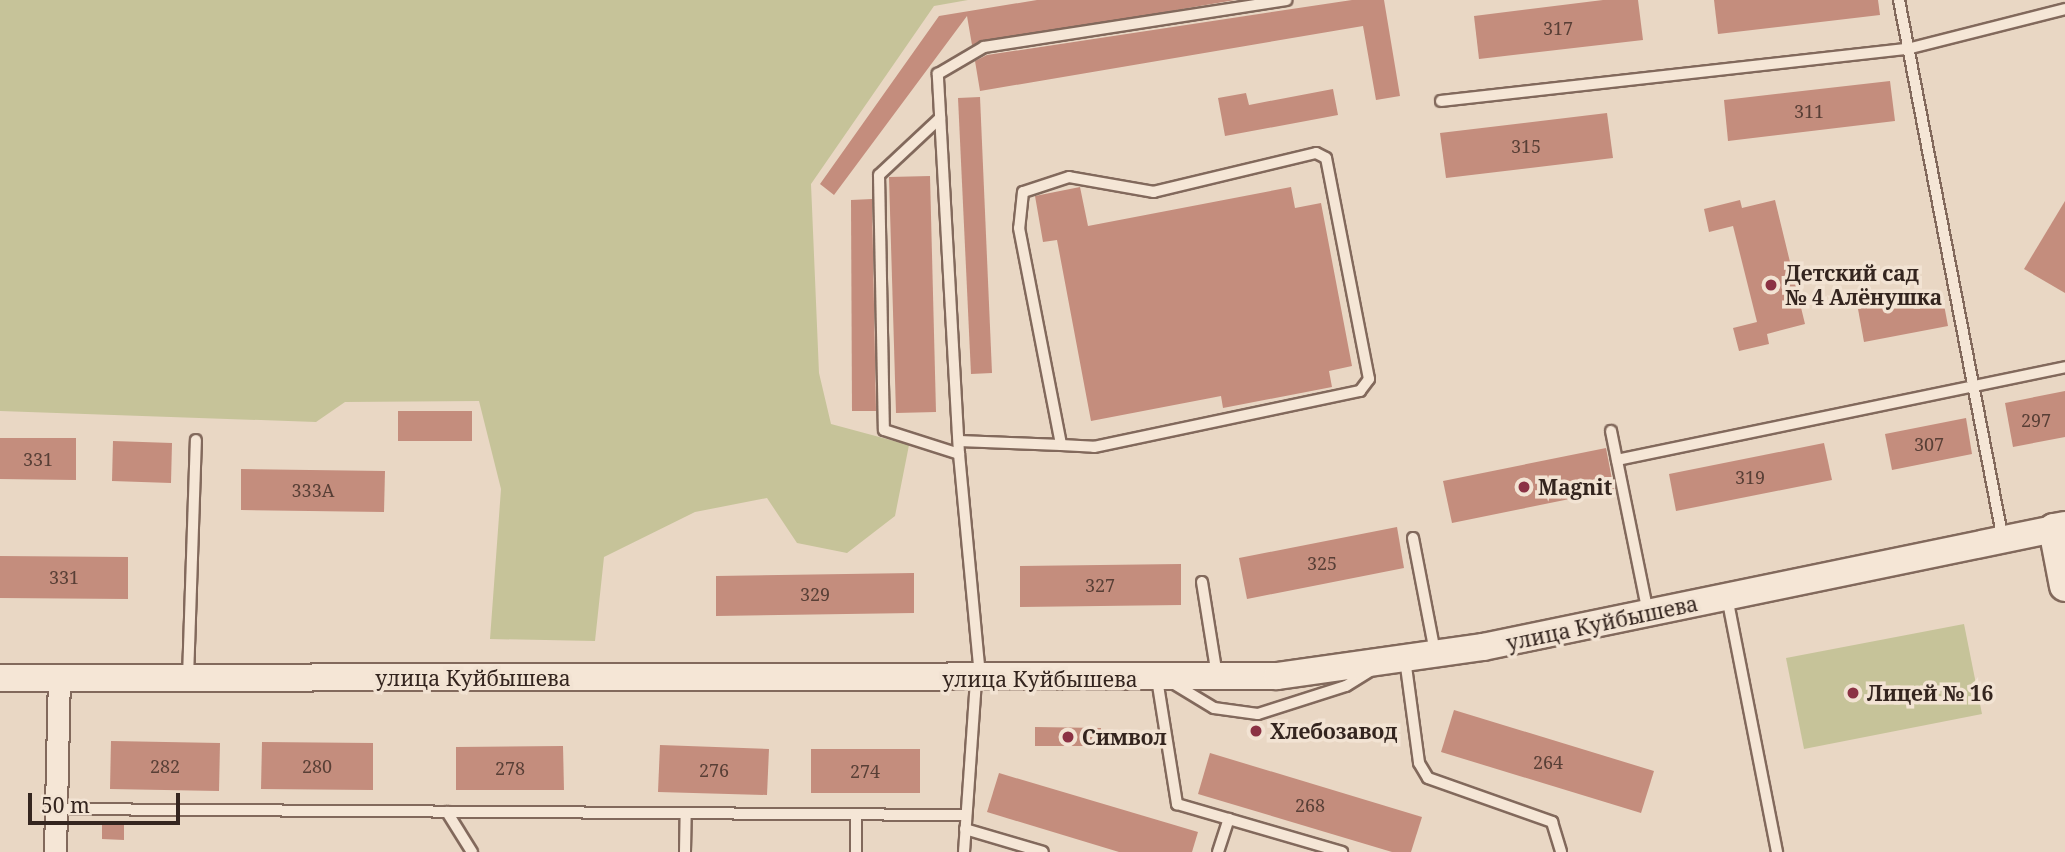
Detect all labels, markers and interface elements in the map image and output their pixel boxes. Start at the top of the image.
house number: 317 [1543,17,1573,39]
house number: 311 [1794,100,1824,122]
house number: 315 [1511,135,1541,157]
place label: Детский сад № 4 Алёнушка [1785,260,1942,310]
marker: Детский сад № 4 Алёнушка [1763,277,1779,293]
house number: 297 [2021,409,2051,431]
house number: 307 [1914,433,1944,455]
house number: 331 [23,448,53,470]
house number: 319 [1735,466,1765,488]
place label: Magnit [1538,474,1612,500]
house number: 333А [292,479,334,501]
marker: Magnit [1516,479,1532,495]
house number: 325 [1307,552,1337,574]
house number: 331 [49,566,79,588]
house number: 327 [1085,574,1115,596]
house number: 329 [800,583,830,605]
street label: улица Куйбышева [1504,590,1700,656]
street label: улица Куйбышева [375,665,571,691]
street label: улица Куйбышева [942,666,1138,692]
place label: Лицей № 16 [1867,680,1993,706]
marker: Лицей № 16 [1845,685,1861,701]
place label: Хлебозавод [1270,718,1397,744]
marker: Хлебозавод [1248,723,1264,739]
place label: Символ [1082,724,1167,750]
marker: Символ [1060,729,1076,745]
house number: 264 [1533,751,1563,773]
house number: 282 [150,755,180,777]
house number: 280 [302,755,332,777]
house number: 278 [495,757,525,779]
house number: 276 [699,759,729,781]
house number: 274 [850,760,880,782]
scale bar [32,778,184,822]
text: 50 m [41,791,90,819]
house number: 268 [1295,794,1325,816]

